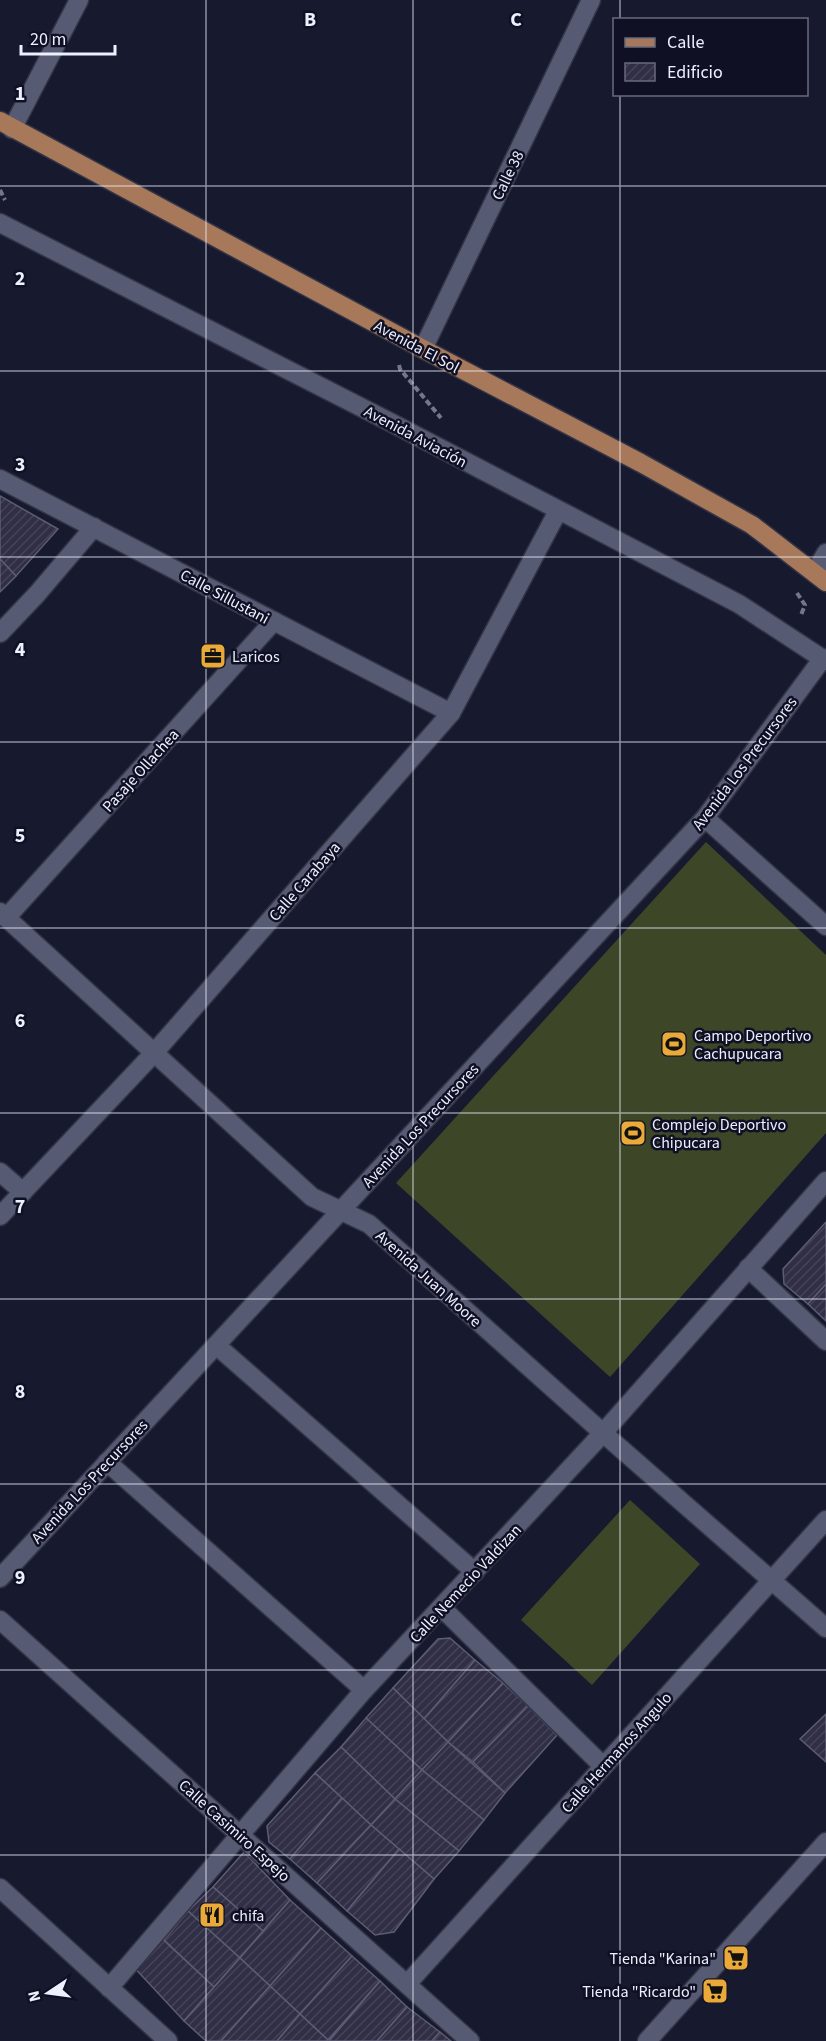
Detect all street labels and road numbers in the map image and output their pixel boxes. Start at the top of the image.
street label: Calle 38 [487,147,529,204]
street label: Avenida El Sol [370,315,463,379]
street label: Avenida Aviación [360,401,471,473]
street label: Calle Sillustani [176,564,273,630]
street label: Avenida Los Precursores [687,692,803,835]
street label: Pasaje Ollachea [97,724,184,817]
street label: Calle Carabaya [264,837,345,926]
street label: Avenida Los Precursores [357,1059,484,1192]
street label: Avenida Juan Moore [371,1225,486,1332]
street label: Avenida Los Precursores [26,1415,153,1548]
street label: Calle Nemecio Valdizan [405,1519,527,1648]
street label: Calle Hermanos Angulo [556,1687,677,1818]
street label: Calle Casimiro Espejo [174,1775,295,1887]

